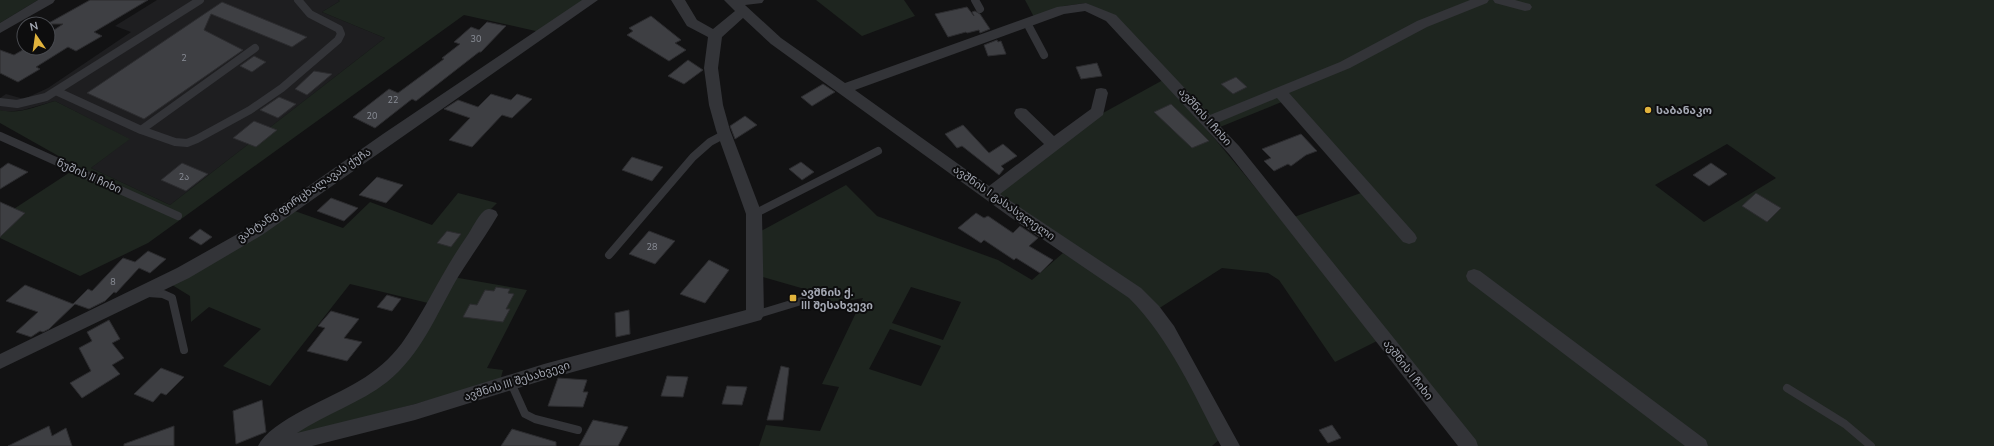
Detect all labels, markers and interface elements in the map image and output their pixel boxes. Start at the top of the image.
north arrow [16,16,56,56]
text: N [28,19,40,35]
house number: 30 [471,33,481,45]
house number: 2 [181,52,187,64]
street label: ავშნის I ჩიხი [1175,85,1235,149]
house number: 22 [388,94,398,106]
place label: საბანაკო [1656,103,1712,118]
marker: საბანაკო [1643,105,1653,115]
house number: 20 [367,110,377,122]
street label: ვახტანგ ფირცხალავას ქუჩა [234,144,374,246]
street label: ნუშის II ჩიხი [54,155,124,197]
street label: ავშნის I გასასვლელი [950,162,1058,244]
house number: 2ა [179,171,189,183]
house number: 28 [647,241,657,253]
house number: 8 [110,276,116,288]
place label: ავშნის ქ. III შესახვევი [801,285,873,313]
marker: ავშნის ქ. III შესახვევი [788,293,798,303]
street label: ავშნის I ჩიხი [1380,337,1436,403]
street label: ავშნის III შესახვევი [462,358,572,404]

